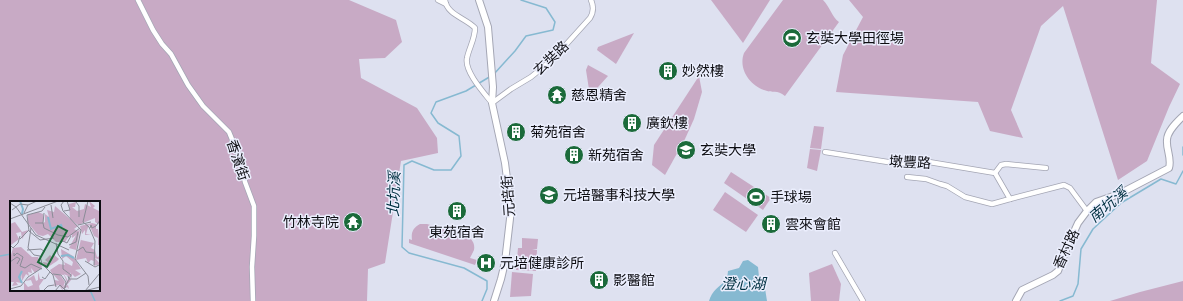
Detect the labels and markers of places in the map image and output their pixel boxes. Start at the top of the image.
sports icon: 玄奘大學田徑場 [781,27,803,49]
place label: 玄奘大學田徑場 [806,28,904,48]
building icon: 妙然樓 [657,60,679,82]
place label: 妙然樓 [682,61,724,81]
temple icon: 慈恩精舍 [546,84,568,106]
place label: 慈恩精舍 [571,85,627,105]
building icon: 廣欽樓 [621,112,643,134]
place label: 廣欽樓 [646,113,688,133]
building icon: 菊苑宿舍 [505,121,527,143]
place label: 菊苑宿舍 [530,122,586,142]
school or university icon: 玄奘大學 [675,139,697,161]
place label: 玄奘大學 [700,140,756,160]
building icon: 新苑宿舍 [563,144,585,166]
place label: 新苑宿舍 [588,145,644,165]
school or university icon: 元培醫事科技大學 [538,184,560,206]
place label: 元培醫事科技大學 [563,185,675,205]
sports icon: 手球場 [745,186,767,208]
place label: 手球場 [770,187,812,207]
building icon: 東苑宿舍 [446,200,468,222]
temple icon: 竹林寺院 [342,211,364,233]
place label: 竹林寺院 [283,212,339,232]
building icon: 雲來會館 [760,213,782,235]
place label: 雲來會館 [785,214,841,234]
place label: 東苑宿舍 [429,222,485,242]
hospital icon: 元培健康診所 [475,252,497,274]
place label: 元培健康診所 [500,253,584,273]
building icon: 影醫館 [588,269,610,291]
place label: 影醫館 [613,270,655,290]

